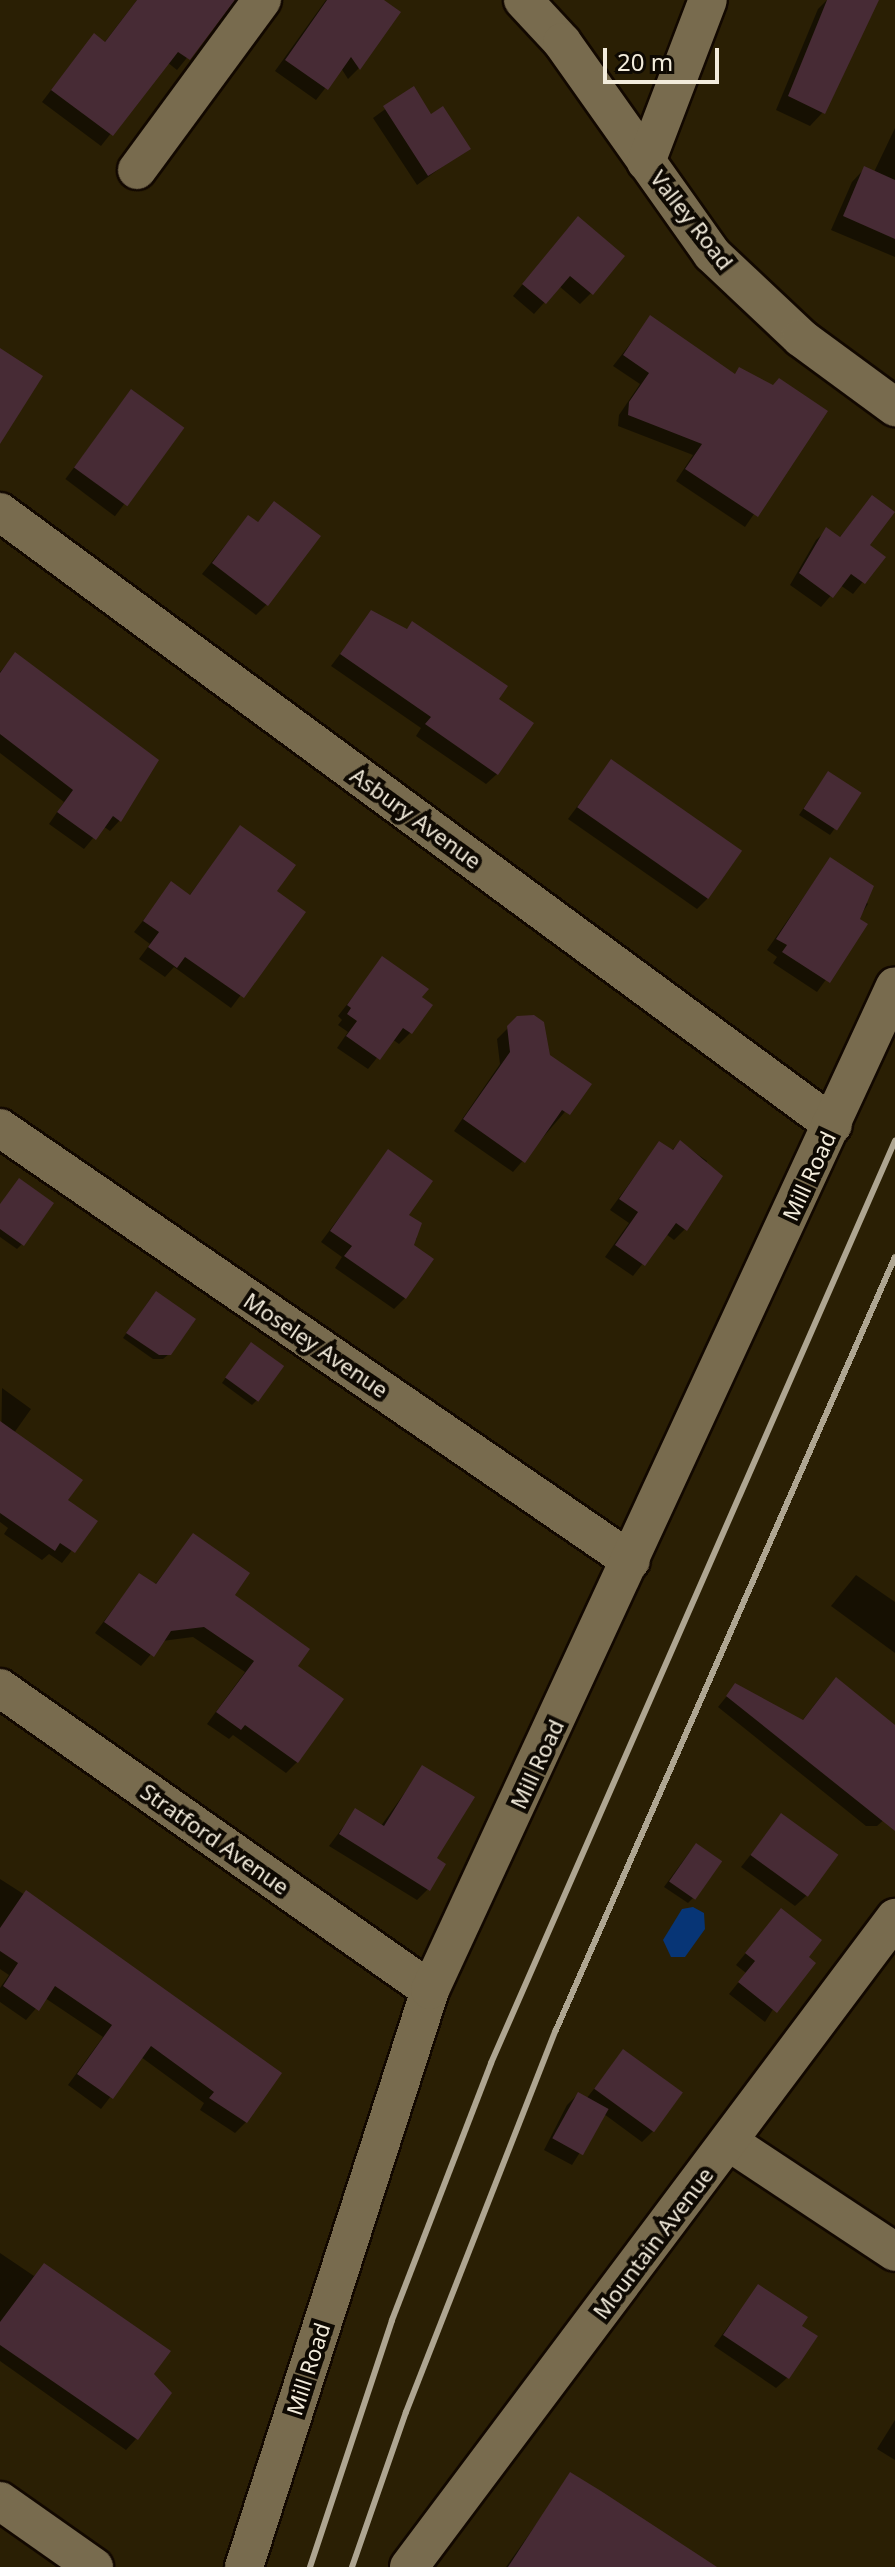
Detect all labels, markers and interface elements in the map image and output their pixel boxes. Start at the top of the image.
scale bar [607,32,723,82]
text: 20 m [617,45,673,78]
street label: Valley Road [645,165,739,275]
street label: Asbury Avenue [346,762,486,874]
street label: Mill Road [777,1127,841,1225]
street label: Moseley Avenue [239,1287,393,1403]
street label: Mill Road [505,1715,569,1813]
street label: Stratford Avenue [136,1778,294,1900]
street label: Mountain Avenue [587,2162,719,2324]
street label: Mill Road [281,2319,335,2419]

